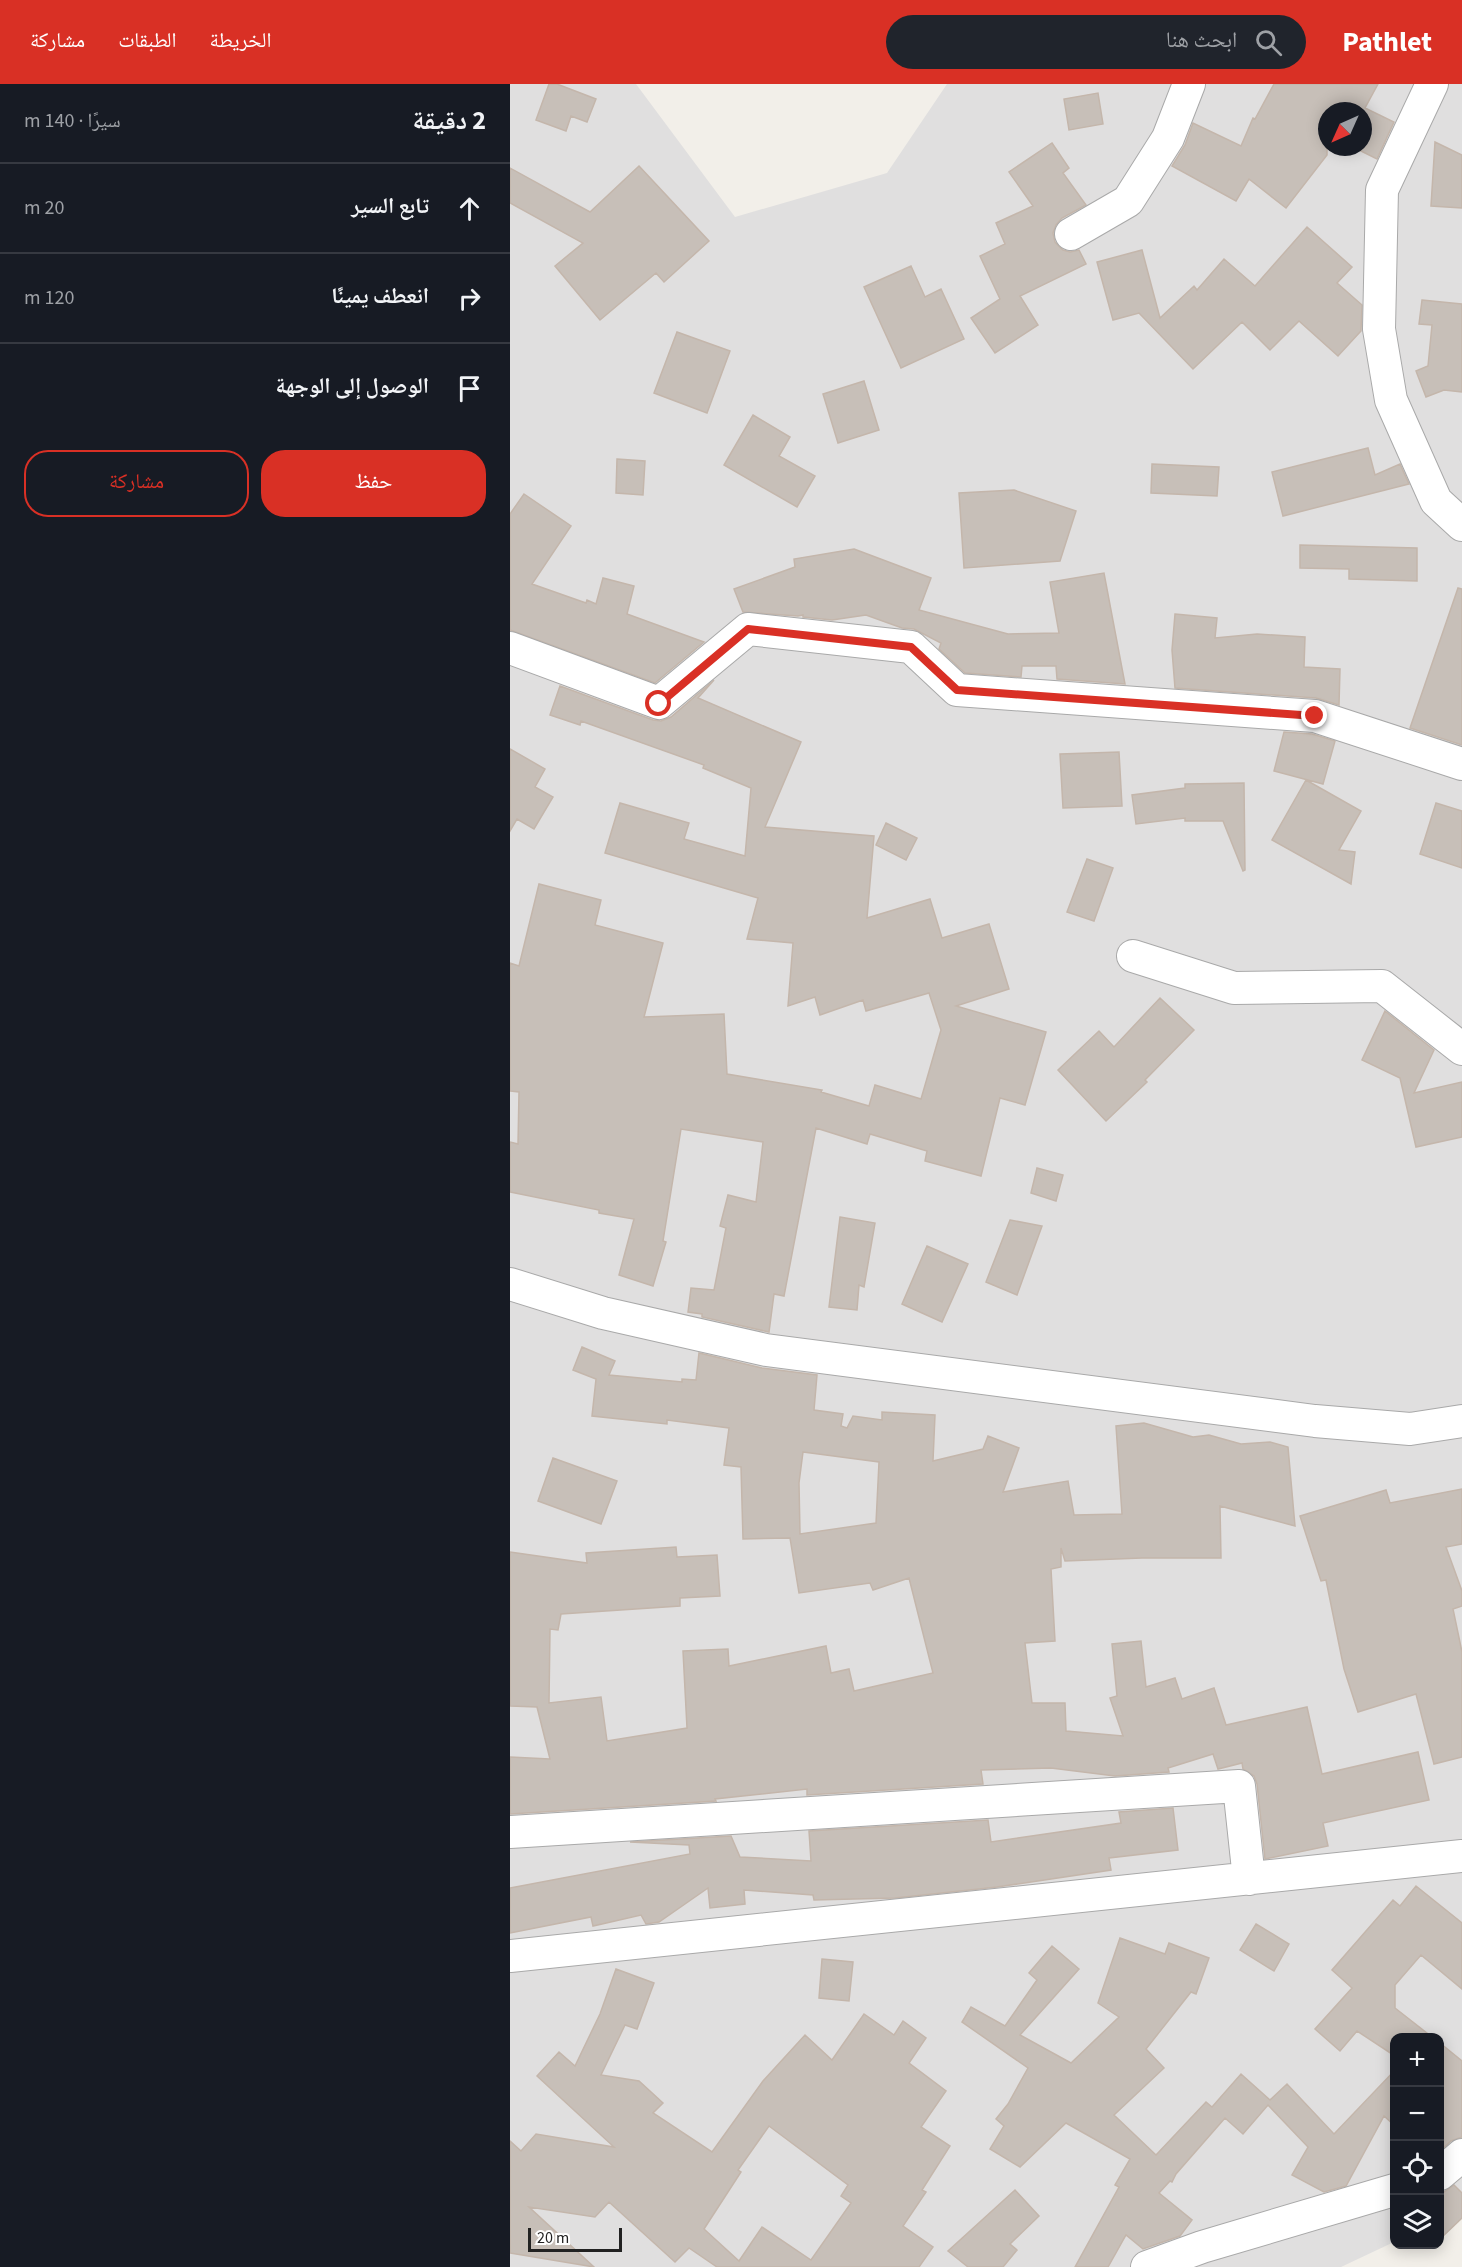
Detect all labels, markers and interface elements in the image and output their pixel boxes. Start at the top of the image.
search box [886,15,1306,69]
text: Pathlet [1342,22,1432,62]
text: ابحث هنا [1166,24,1237,56]
text: مشاركة [30,25,85,55]
text: الطبقات [118,25,177,55]
text: الخريطة [210,25,271,55]
icon: search [1252,26,1285,59]
text: 2 دقيقة [412,102,486,139]
north arrow [1318,102,1372,156]
text: سيرًا · 140 m [24,107,121,135]
text: تابع السير [351,190,429,222]
icon: ahead [453,192,486,225]
text: 20 m [24,194,64,222]
text: انعطف يمينًا [331,280,429,312]
icon: right [453,282,486,315]
text: 120 m [24,284,74,312]
text: الوصول إلى الوجهة [276,370,429,402]
icon: arrive [453,372,486,405]
button: مشاركة [24,450,249,517]
button: حفظ [261,450,486,517]
route start [645,690,671,716]
route end [1301,702,1327,728]
map controls [1390,2033,1444,2249]
button: + [1390,2033,1444,2087]
button: − [1390,2087,1444,2141]
button: locate [1390,2141,1444,2195]
button: layers [1390,2195,1444,2249]
scale bar [528,2225,622,2252]
text: 20 m [537,2227,569,2249]

